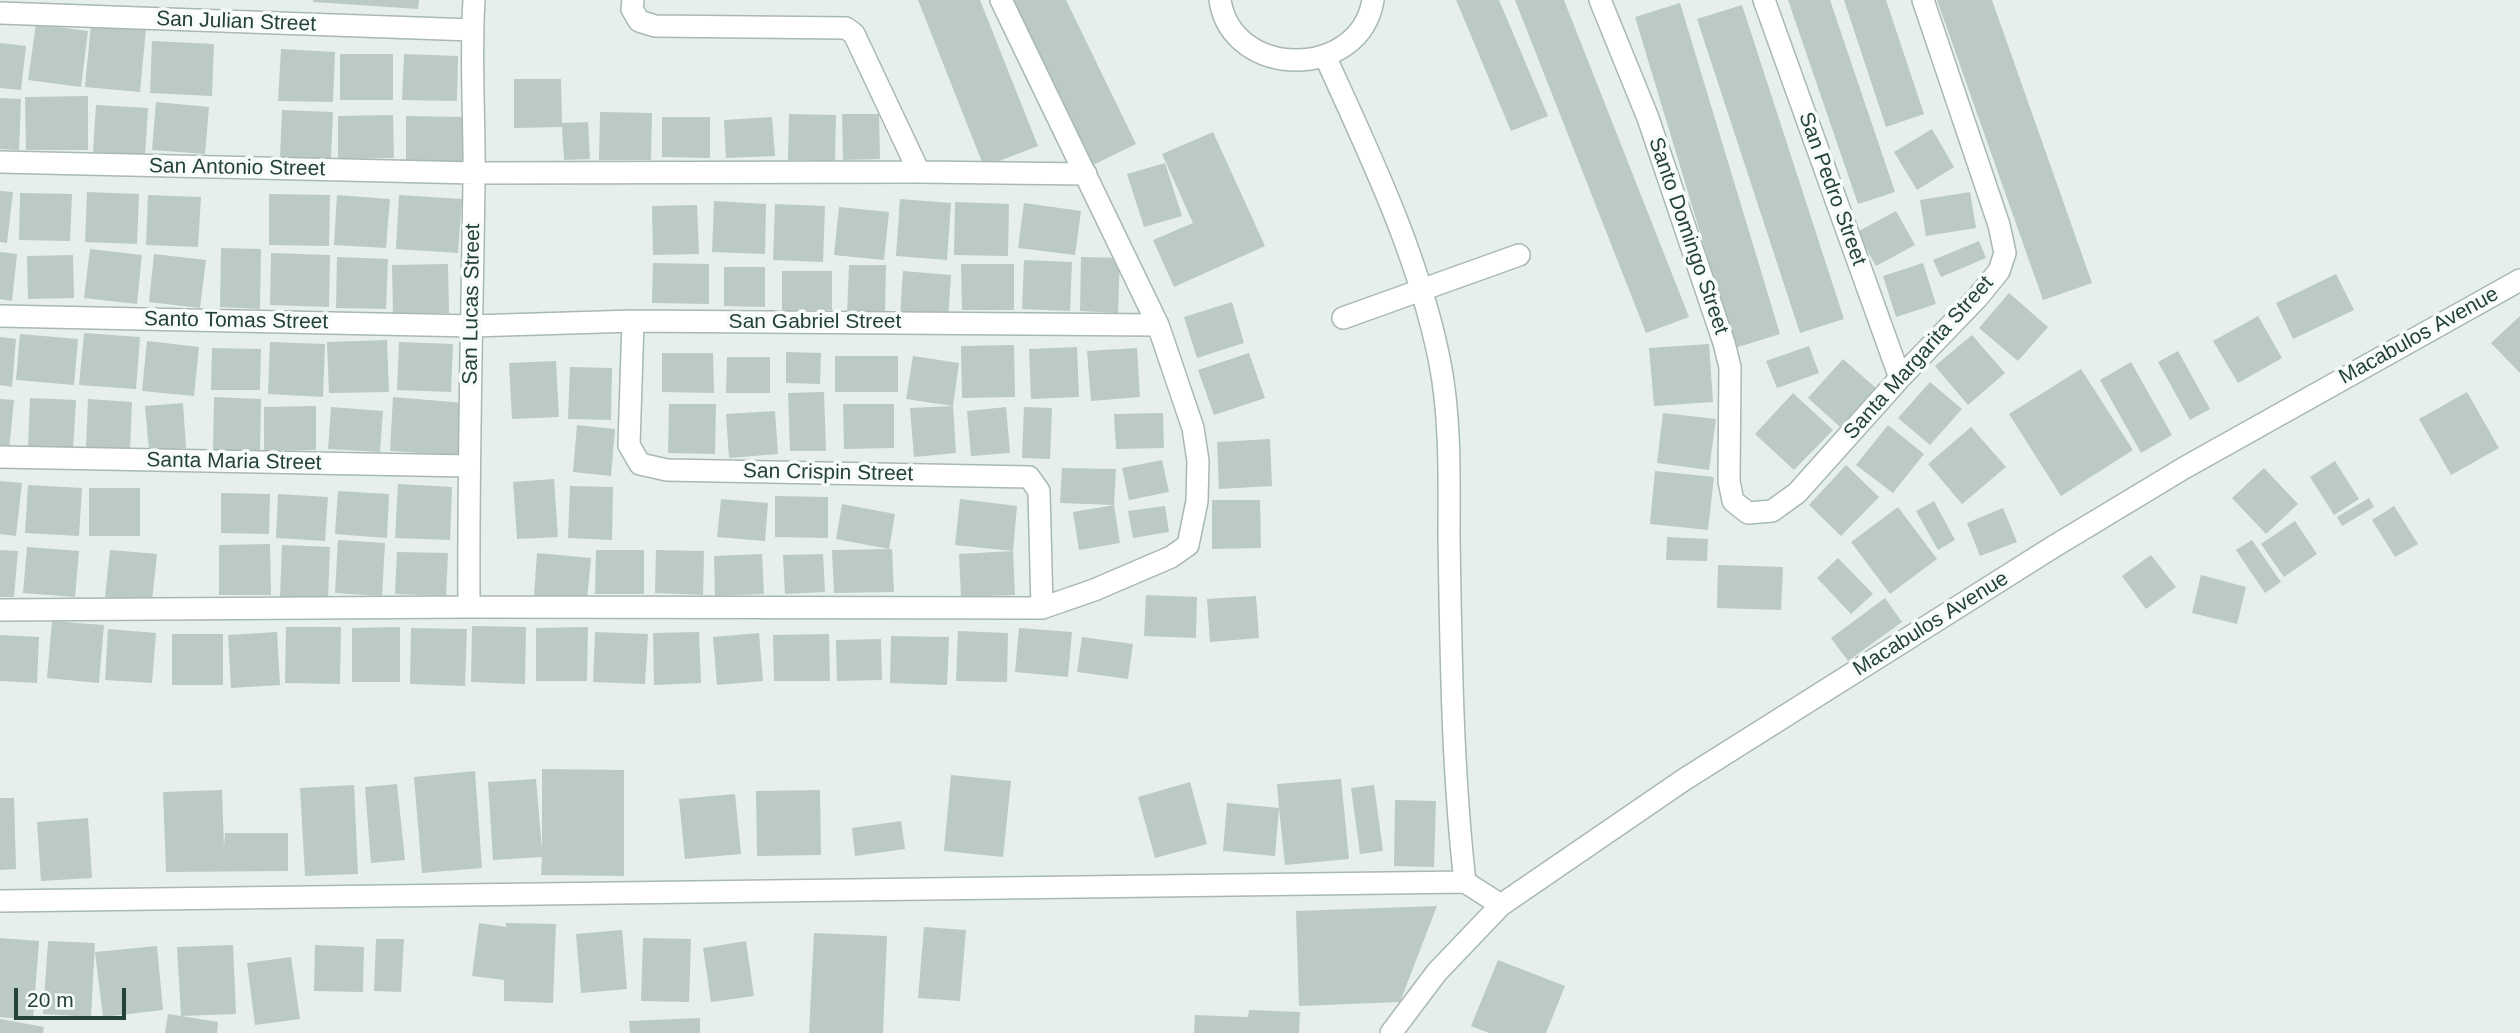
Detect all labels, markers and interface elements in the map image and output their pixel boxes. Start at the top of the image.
street label: San Julian Street [156,7,316,37]
street label: San Pedro Street [1793,109,1871,269]
street label: Santo Domingo Street [1642,134,1734,338]
street label: San Antonio Street [149,154,325,182]
street label: San Lucas Street [458,223,486,385]
street label: Santa Margarita Street [1839,271,1999,445]
street label: Macabulos Avenue [2335,282,2503,390]
street label: Santo Tomas Street [144,307,328,335]
street label: San Gabriel Street [729,309,901,335]
street label: Santa Maria Street [146,448,322,476]
street label: San Crispin Street [743,459,913,487]
street label: Macabulos Avenue [1849,566,2013,682]
scale bar [18,974,130,1018]
text: 20 m [27,988,74,1011]

